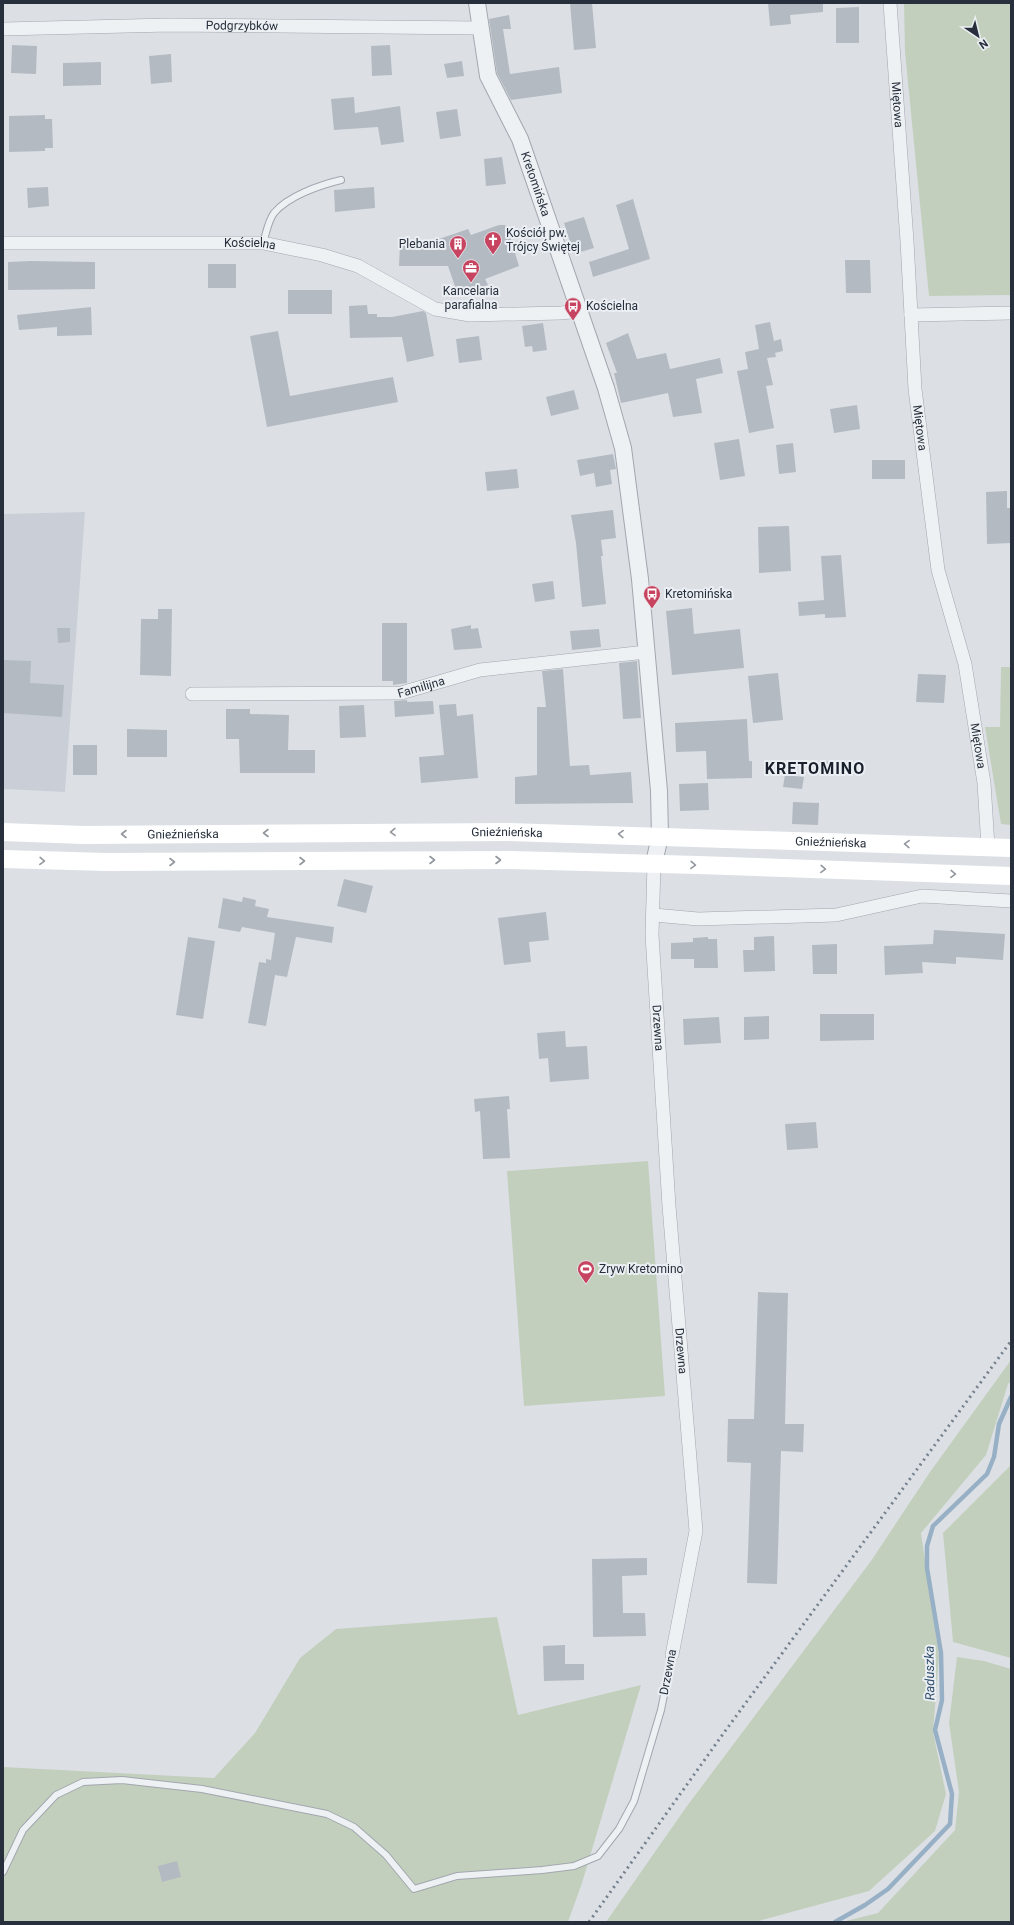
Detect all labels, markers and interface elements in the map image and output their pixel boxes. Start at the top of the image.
north arrow [958,16,998,56]
street label: Podgrzybków [206,18,278,33]
text: N [976,36,990,51]
street label: Miętowa [889,81,906,128]
street label: Kretomińska [518,150,553,218]
place label: Kościół pw. Trójcy Świętej [506,226,580,254]
church icon: Kościół pw. Trójcy Świętej [483,230,503,255]
building icon: Plebania [448,234,468,259]
street label: Kościelna [224,236,277,252]
place label: Plebania [399,237,445,251]
office icon: Kancelaria parafialna [461,258,481,283]
place label: Kancelaria parafialna [443,284,499,312]
bus stop icon: Kościelna [563,296,583,321]
place label: Kościelna [586,299,638,313]
street label: Miętowa [910,404,930,452]
bus stop icon: Kretomińska [642,584,662,609]
place label: Kretomińska [665,587,732,601]
street label: Familijna [396,674,446,701]
street label: Miętowa [968,722,989,770]
district label: KRETOMINO [765,759,865,778]
street label: Gnieźnieńska [471,825,543,840]
street label: Gnieźnieńska [147,827,219,842]
one-way arrow [390,828,396,836]
one-way arrow [263,829,269,837]
one-way arrow [121,830,127,839]
one-way arrow [618,830,624,839]
street label: Gnieźnieńska [795,834,867,850]
one-way arrow [904,840,910,848]
one-way arrow [429,856,435,864]
one-way arrow [495,856,501,864]
one-way arrow [39,857,45,865]
one-way arrow [299,857,305,865]
one-way arrow [169,858,175,866]
one-way arrow [690,860,696,869]
one-way arrow [820,865,826,873]
one-way arrow [950,869,956,878]
street label: Drzewna [649,1004,666,1051]
sports icon: Zryw Kretomino [576,1259,596,1284]
place label: Zryw Kretomino [599,1262,684,1276]
street label: Drzewna [672,1327,690,1375]
water label: Raduszka [922,1645,937,1700]
street label: Drzewna [657,1648,679,1696]

